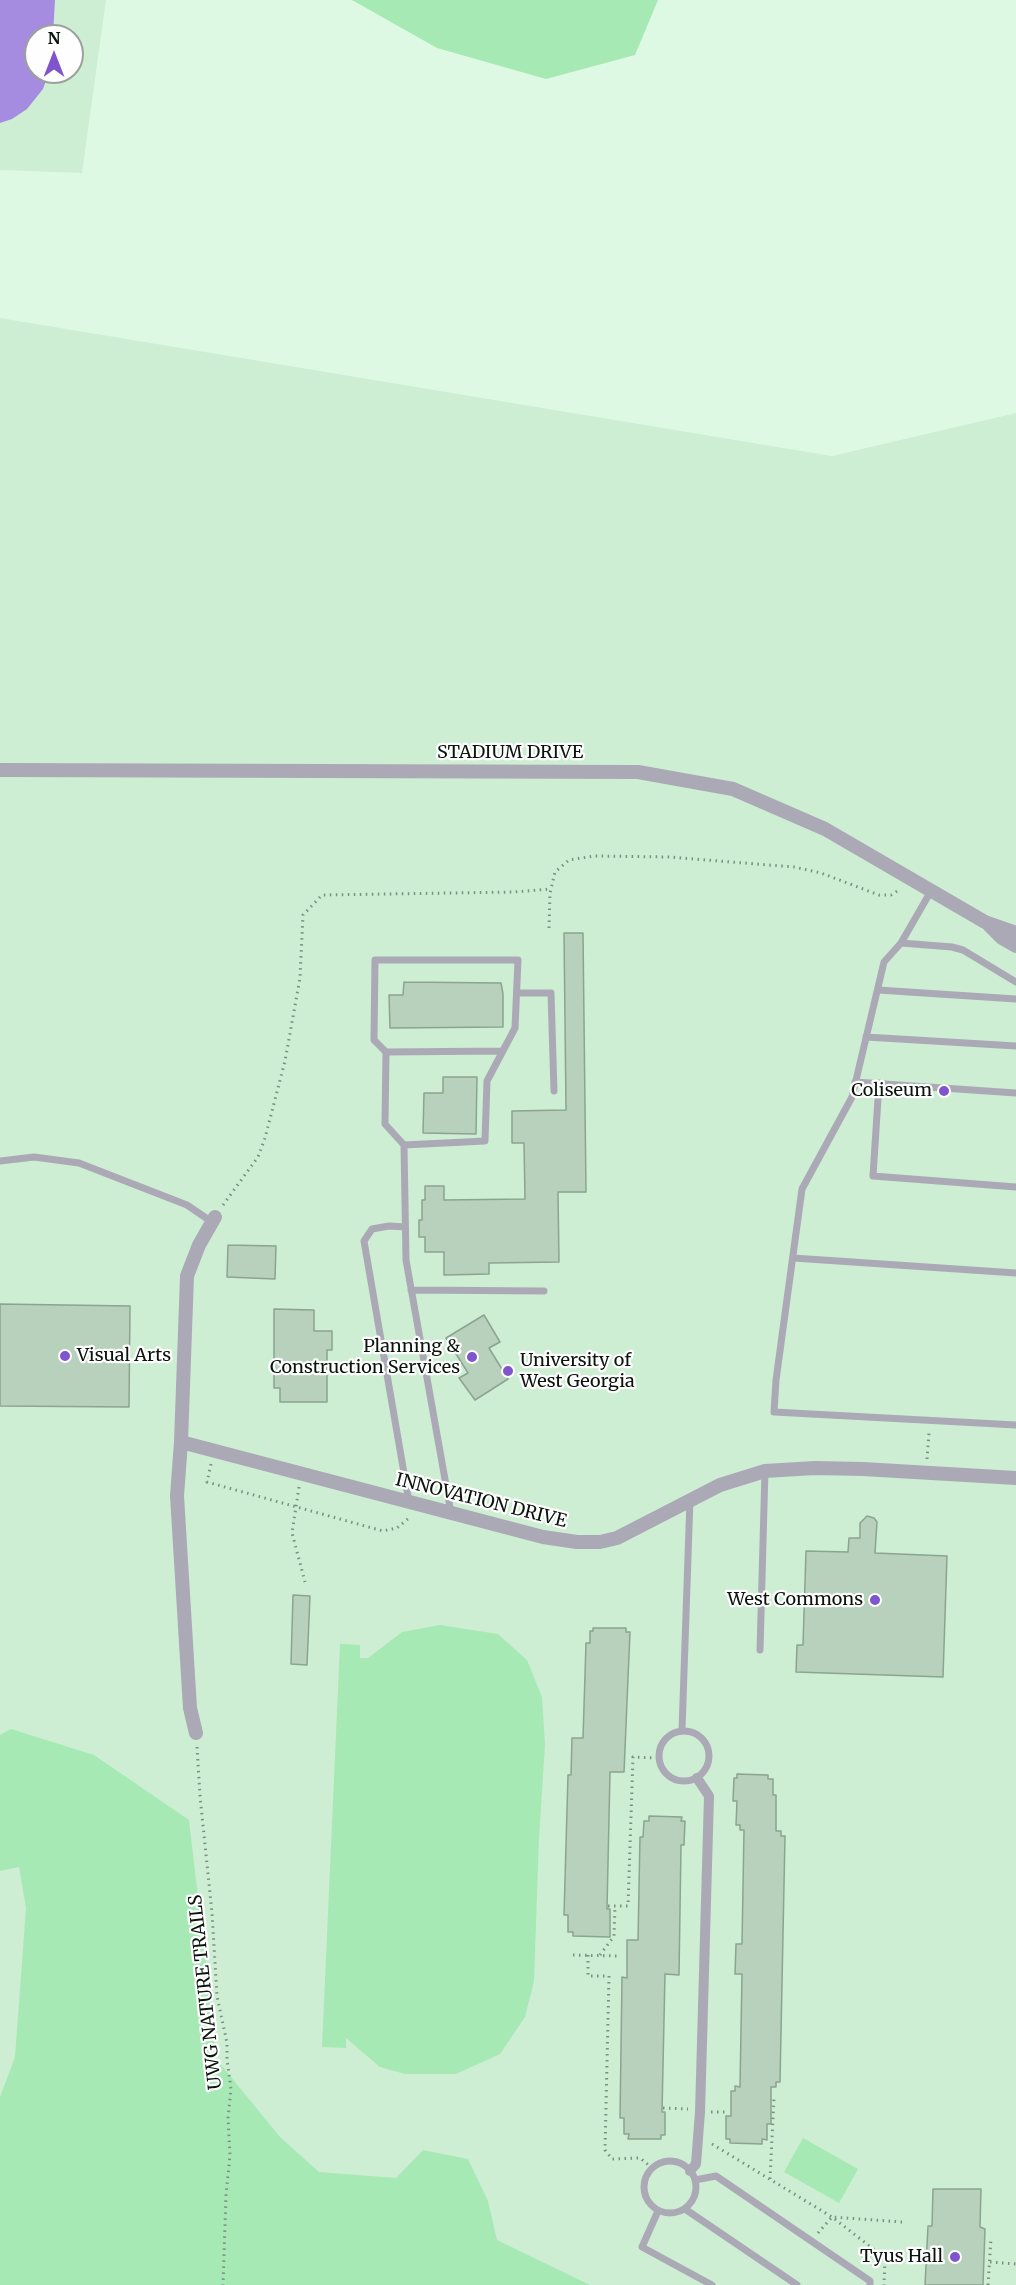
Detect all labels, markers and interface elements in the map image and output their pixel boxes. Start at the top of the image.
north arrow [24,24,84,84]
text: N [48,28,60,48]
street label: STADIUM DRIVE [437,742,583,764]
place label: Coliseum [851,1080,932,1102]
marker: Coliseum [937,1084,951,1098]
place label: Planning & Construction Services [270,1336,460,1378]
place label: Visual Arts [77,1345,171,1367]
marker: Visual Arts [58,1349,72,1363]
marker: Planning & Construction Services [465,1350,479,1364]
place label: University of West Georgia [520,1350,635,1392]
marker: University of West Georgia [501,1364,515,1378]
street label: INNOVATION DRIVE [393,1469,569,1533]
place label: West Commons [727,1589,863,1611]
marker: West Commons [868,1593,882,1607]
street label: UWG NATURE TRAILS [185,1893,227,2091]
place label: Tyus Hall [860,2246,943,2268]
marker: Tyus Hall [948,2250,962,2264]

